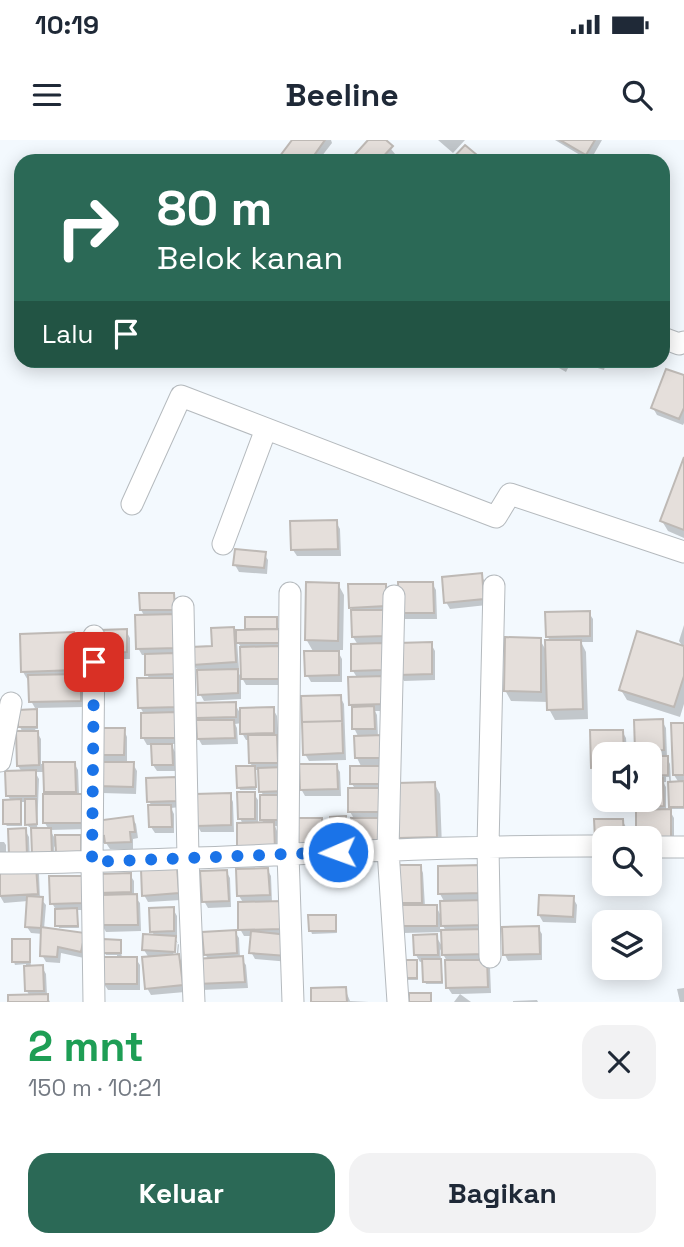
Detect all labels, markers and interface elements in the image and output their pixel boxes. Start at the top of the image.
text: 10:19 [35,8,99,42]
text: Beeline [285,75,399,115]
icon: menu [28,76,66,114]
icon: search [618,76,656,114]
text: 80 m [157,177,272,239]
icon: right [42,182,133,273]
text: Belok kanan [157,238,343,278]
icon: arrive [107,315,145,353]
text: Lalu [42,317,93,351]
pin [64,632,124,692]
icon: arrive [75,643,113,681]
map controls [592,742,662,980]
button: sound [592,742,662,812]
position arrow [301,815,375,889]
button: search [592,826,662,896]
button: layers [592,910,662,980]
text: 2 mnt [28,1020,144,1073]
button: close [582,1025,656,1099]
text: 150 m · 10:21 [28,1073,162,1103]
button: Keluar [28,1153,335,1233]
button: Bagikan [349,1153,656,1233]

